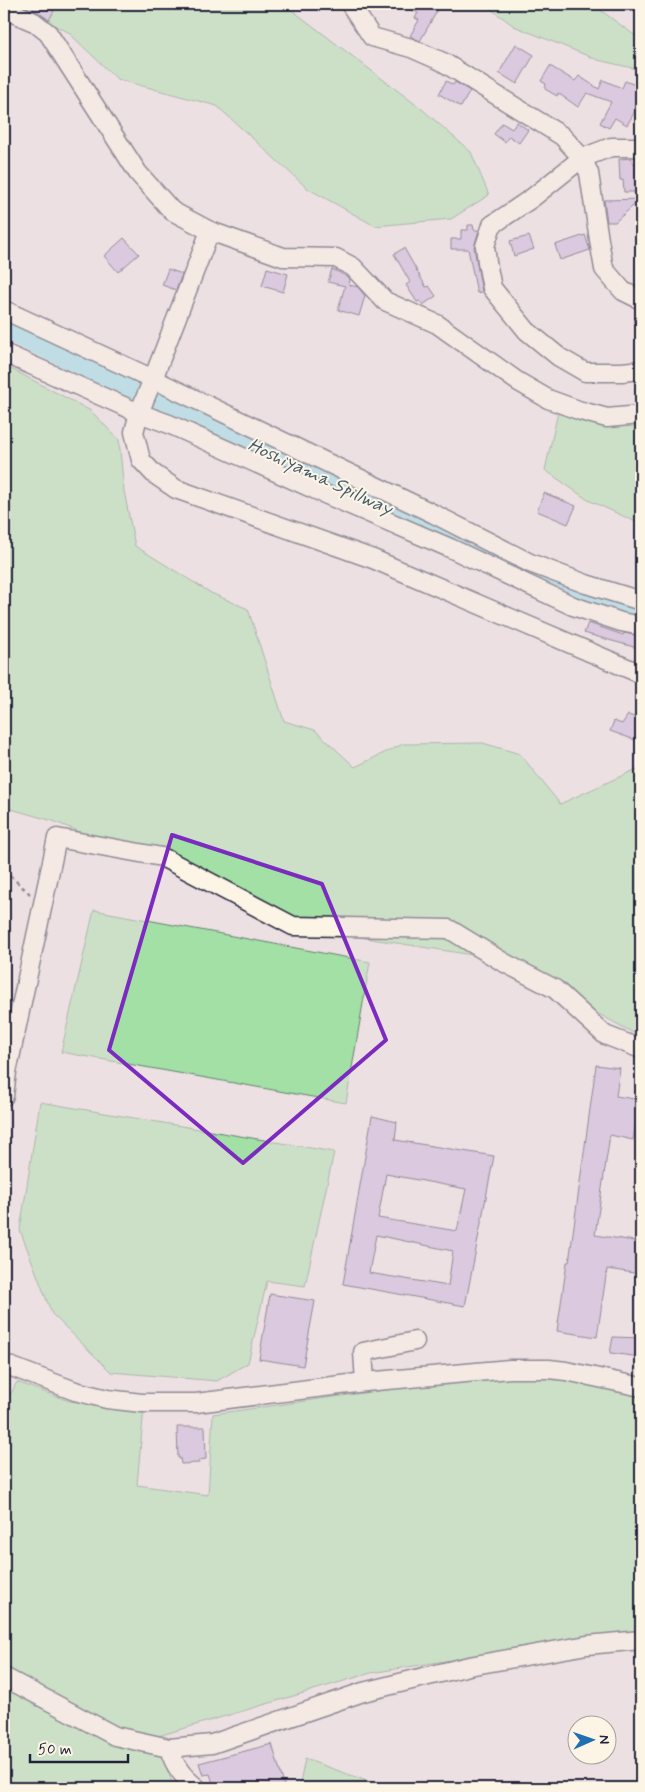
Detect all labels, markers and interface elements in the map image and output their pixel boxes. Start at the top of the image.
water label: Hoshiyama Spillway [244,433,398,522]
north arrow [568,1714,618,1764]
scale bar [30,1732,128,1764]
text: N [595,1735,613,1745]
text: 50 m [38,1740,72,1760]

